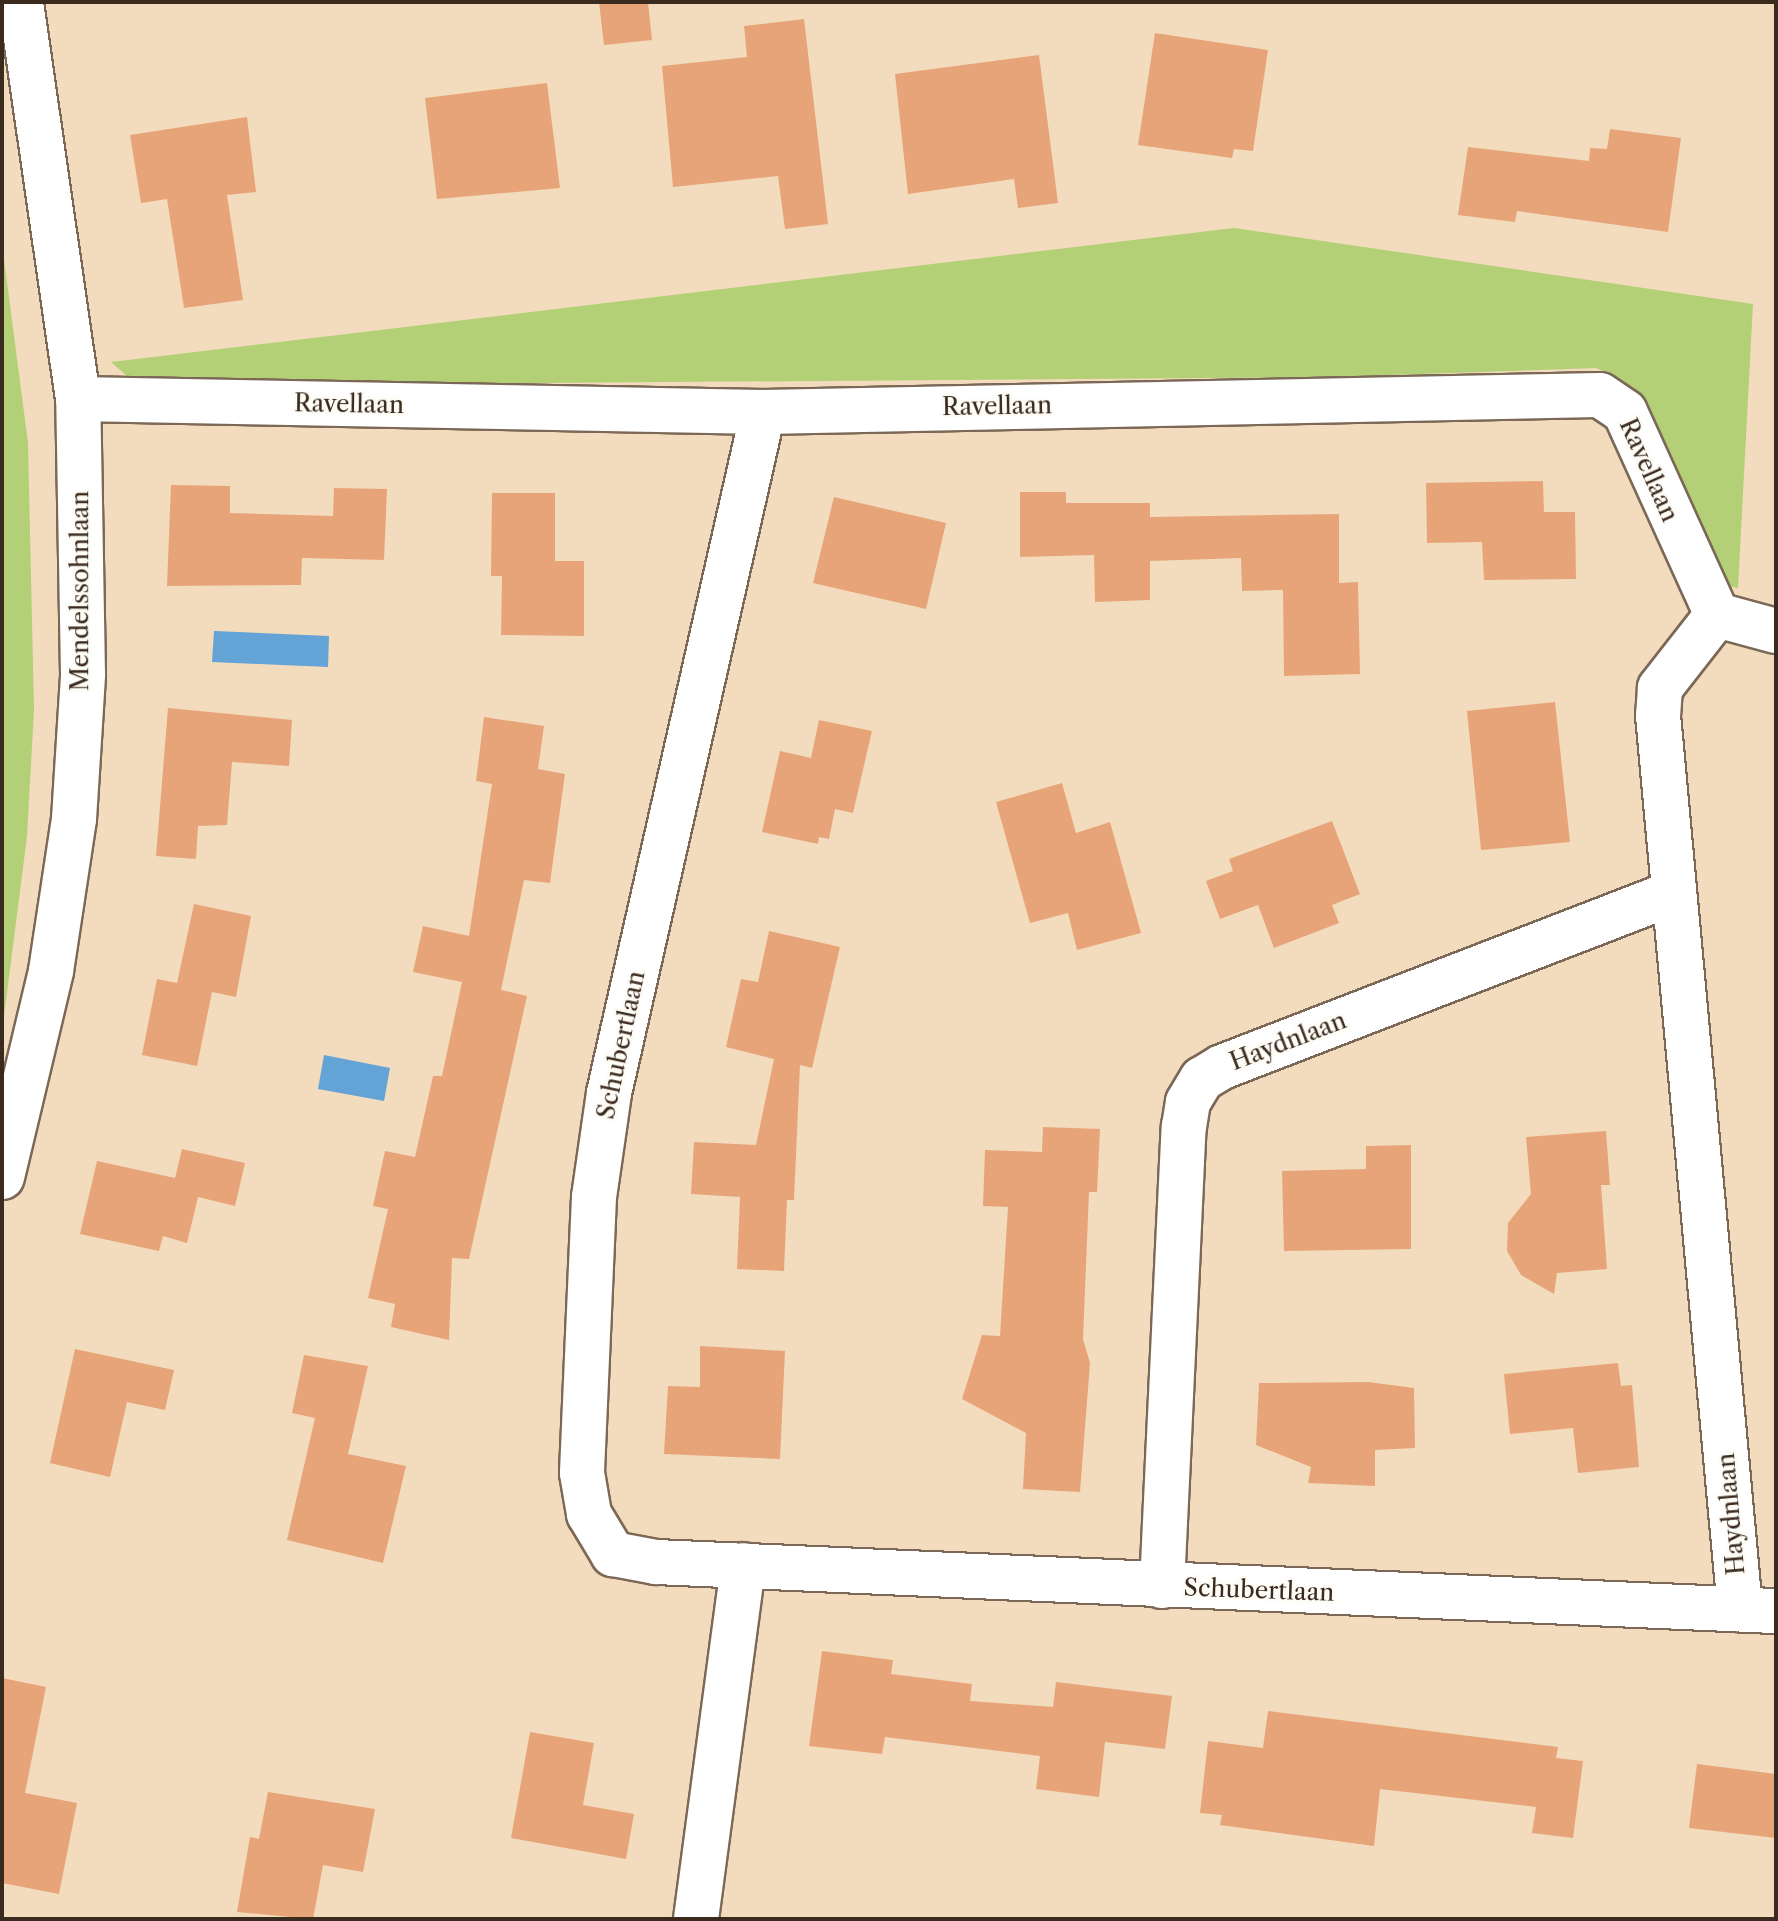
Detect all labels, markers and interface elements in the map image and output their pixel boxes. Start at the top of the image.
street label: Ravellaan [294,389,404,419]
street label: Ravellaan [942,391,1052,421]
street label: Ravellaan [1613,414,1685,526]
street label: Mendelssohnlaan [66,491,94,691]
street label: Schubertlaan [591,968,651,1122]
street label: Haydnlaan [1226,1006,1350,1076]
street label: Haydnlaan [1711,1452,1751,1576]
street label: Schubertlaan [1183,1573,1335,1607]

